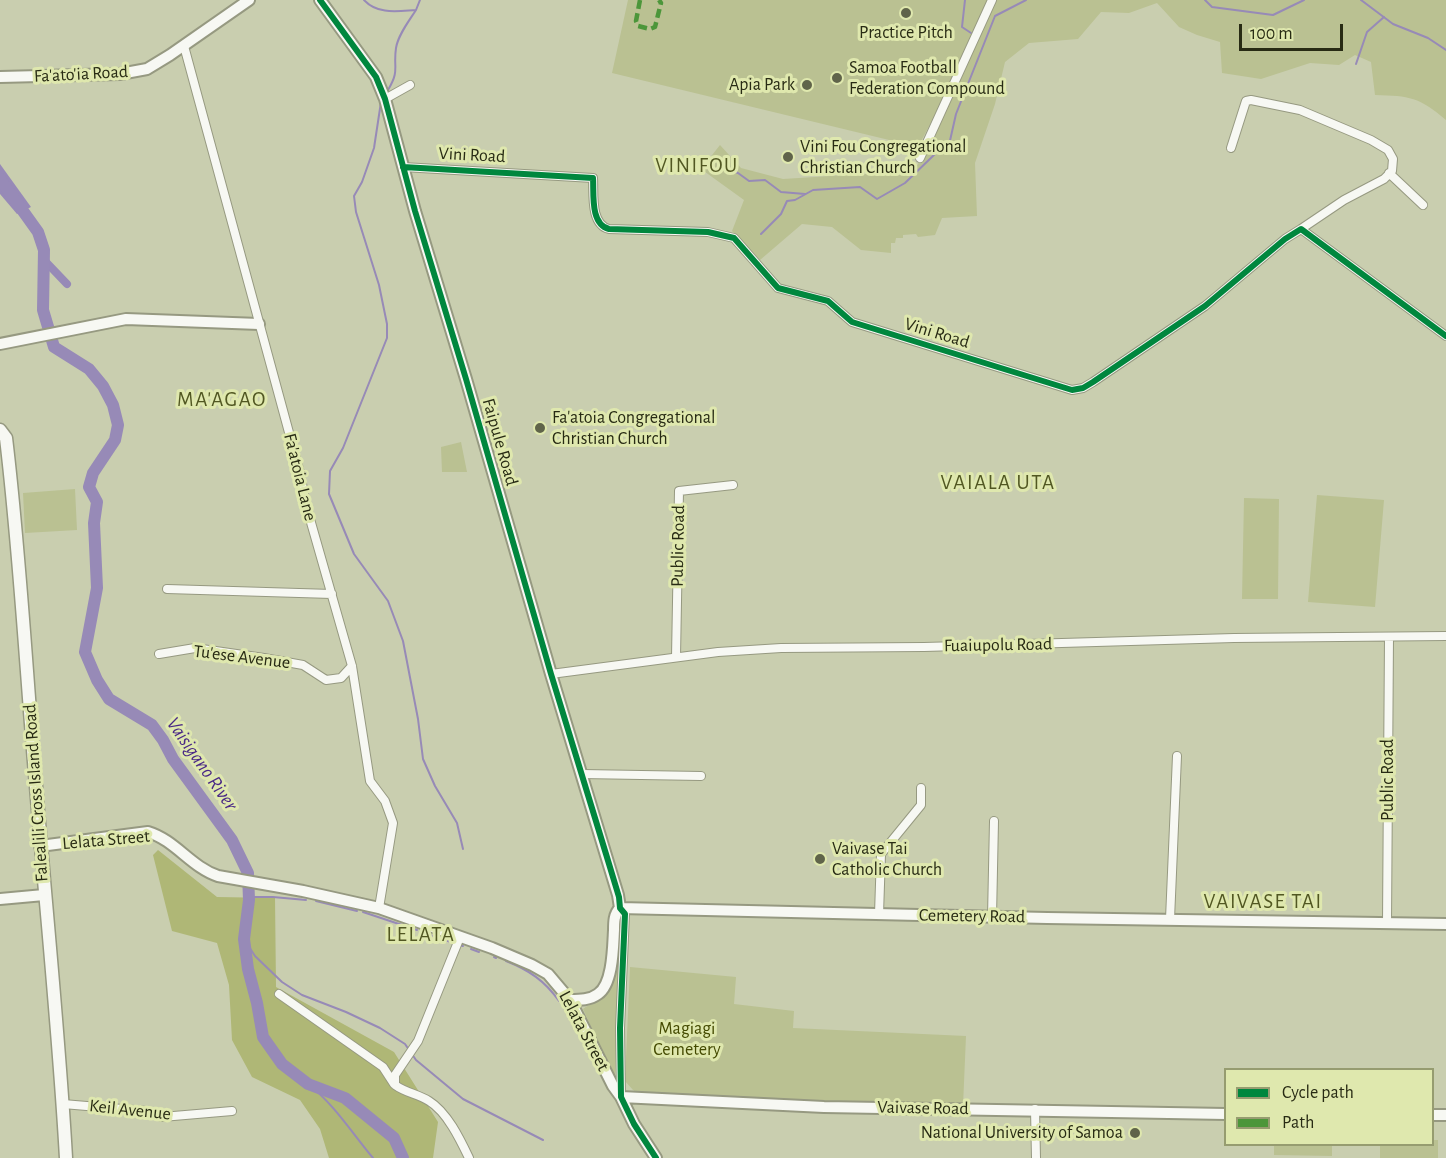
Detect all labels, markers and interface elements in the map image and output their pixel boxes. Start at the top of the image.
marker: Practice Pitch [899,6,913,20]
scale bar [1242,12,1346,50]
place label: Practice Pitch [859,22,953,44]
text: 100 m [1250,25,1293,43]
place label: Samoa Football Federation Compound [849,57,1005,100]
street label: Fa'ato'ia Road [33,61,129,87]
marker: Samoa Football Federation Compound [830,71,844,85]
place label: Apia Park [729,74,795,96]
marker: Apia Park [800,78,814,92]
place label: Vini Fou Congregational Christian Church [800,136,967,178]
street label: Vini Road [438,142,506,168]
marker: Vini Fou Congregational Christian Church [781,150,795,164]
district label: VINIFOU [655,153,739,179]
street label: Vini Road [902,313,972,353]
district label: MA'AGAO [177,387,267,413]
street label: Faipule Road [477,396,523,488]
place label: Fa'atoia Congregational Christian Church [552,407,715,450]
marker: Fa'atoia Congregational Christian Church [533,421,547,435]
street label: Fa'atoia Lane [279,431,321,523]
district label: VAIALA UTA [940,470,1056,496]
street label: Public Road [666,505,690,587]
street label: Fuaiupolu Road [944,633,1052,657]
street label: Tu'ese Avenue [192,640,292,674]
street label: Falealili Cross Island Road [19,703,53,883]
water label: Vaisigano River [161,713,243,815]
street label: Public Road [1377,739,1399,821]
street label: Lelata Street [61,825,151,855]
place label: Vaivase Tai Catholic Church [832,838,942,880]
marker: Vaivase Tai Catholic Church [813,852,827,866]
district label: VAIVASE TAI [1203,889,1323,915]
street label: Cemetery Road [919,904,1025,928]
district label: LELATA [387,922,455,948]
street label: Lelata Street [554,987,614,1075]
park label: Magiagi Cemetery [653,1018,721,1060]
legend [1224,1068,1434,1146]
text: Cycle path [1282,1084,1354,1102]
street label: Keil Avenue [88,1095,172,1125]
street label: Vaivase Road [877,1096,969,1120]
text: Path [1282,1114,1314,1132]
place label: National University of Samoa [921,1122,1123,1144]
marker: National University of Samoa [1128,1126,1142,1140]

